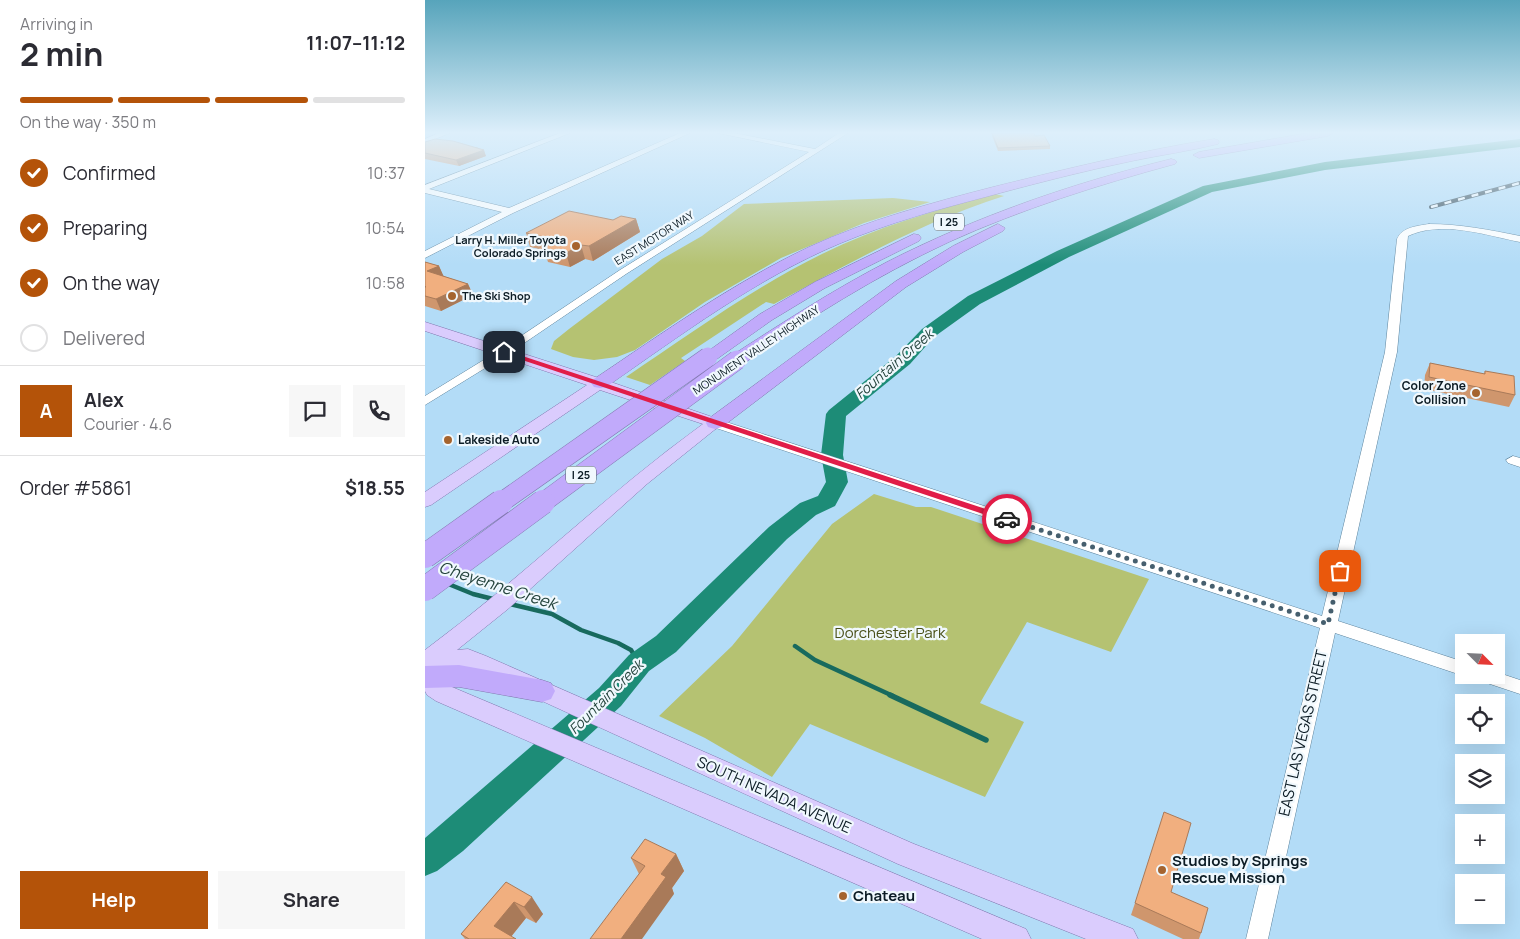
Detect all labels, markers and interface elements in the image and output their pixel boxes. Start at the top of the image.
text: Arriving in [20,13,93,35]
text: 11:07–11:12 [306,30,405,56]
text: 2 min [20,32,103,76]
text: On the way · 350 m [20,111,156,133]
icon: check [20,159,48,187]
text: Confirmed [63,160,156,186]
text: 10:37 [367,162,405,184]
street label: EAST MOTOR WAY [611,207,697,268]
road number: I 25 [934,213,964,230]
icon: check [20,214,48,242]
text: Preparing [63,215,148,241]
text: 10:54 [366,217,405,239]
place label: Larry H. Miller Toyota Colorado Springs [455,232,566,260]
marker: Larry H. Miller Toyota Colorado Springs [570,240,582,252]
icon: check [20,269,48,297]
text: On the way [63,270,160,296]
text: 10:58 [366,272,405,294]
place label: The Ski Shop [462,288,531,303]
marker: The Ski Shop [446,290,458,302]
street label: MONUMENT VALLEY HIGHWAY [690,301,823,398]
water label: Fountain Creek [851,323,938,403]
text: Delivered [63,325,145,351]
pin [483,331,525,373]
icon: home [490,338,518,366]
place label: Color Zone Collision [1402,377,1466,408]
button: chat [289,385,341,437]
button: phone [353,385,405,437]
text: Alex [84,387,124,413]
marker: Color Zone Collision [1470,387,1482,399]
text: A [40,398,52,424]
text: Courier · 4.6 [84,413,172,435]
place label: Lakeside Auto [458,431,540,448]
marker: Lakeside Auto [442,434,454,446]
road number: I 25 [566,466,596,484]
text: Order #5861 [20,475,132,501]
text: $18.55 [345,475,405,501]
courier [982,494,1032,544]
icon: car [993,505,1021,533]
pin [1319,550,1361,592]
water label: Cheyenne Creek [436,556,562,615]
icon: bag [1326,557,1354,585]
park label: Dorchester Park [835,622,946,643]
north arrow [1455,634,1505,684]
map controls [1455,634,1505,924]
street label: EAST LAS VEGAS STREET [1273,648,1332,818]
water label: Fountain Creek [564,654,648,738]
button: locate [1455,694,1505,744]
street label: SOUTH NEVADA AVENUE [694,751,855,838]
button: layers [1455,754,1505,804]
button: + [1455,814,1505,864]
place label: Studios by Springs Rescue Mission [1172,850,1308,888]
marker: Studios by Springs Rescue Mission [1156,864,1168,876]
button: Help [20,871,208,929]
button: Share [218,871,405,929]
button: − [1455,874,1505,924]
place label: Chateau [853,885,915,906]
marker: Chateau [837,890,849,902]

